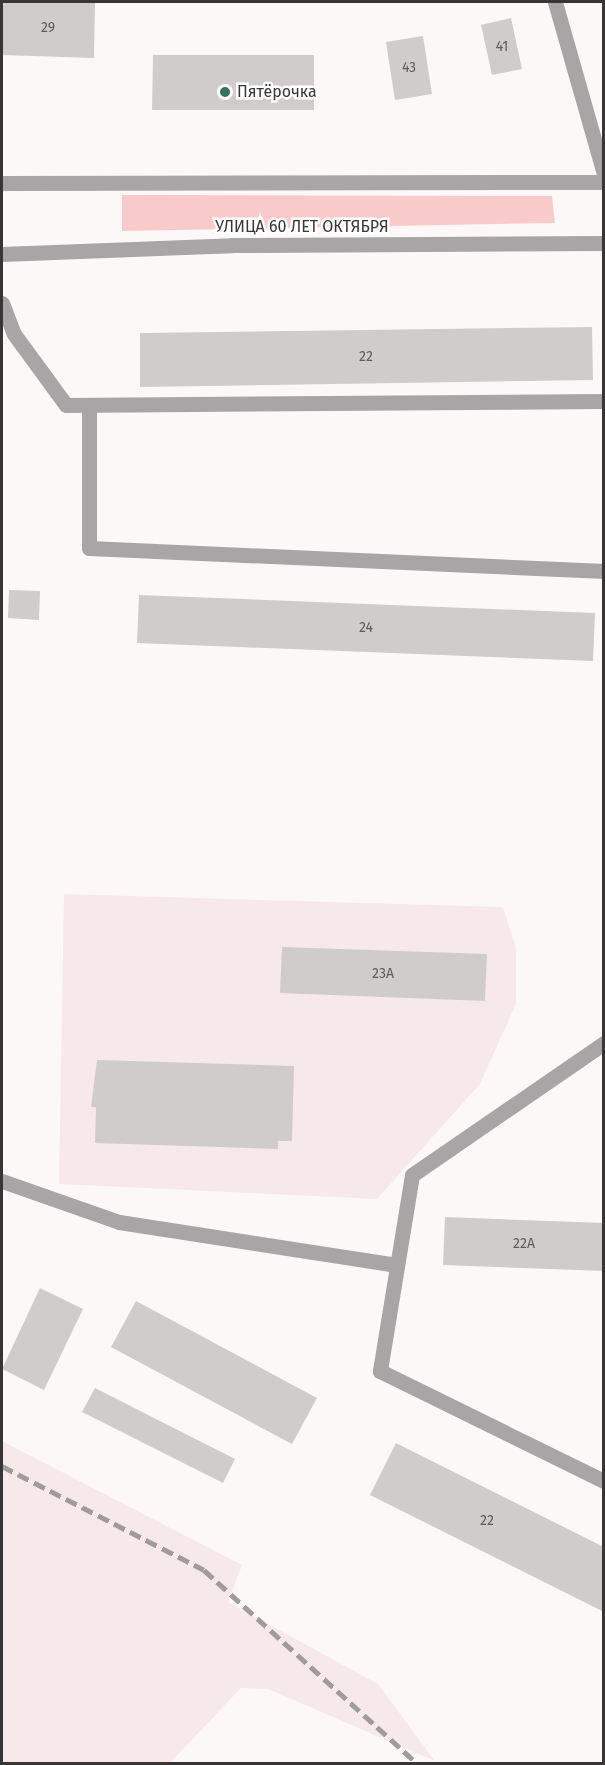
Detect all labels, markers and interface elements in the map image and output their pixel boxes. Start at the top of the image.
house number: 29 [41,20,55,36]
house number: 41 [496,39,508,55]
house number: 43 [402,60,416,76]
place label: Пятёрочка [237,82,317,102]
marker: Пятёрочка [218,85,232,99]
street label: УЛИЦА 60 ЛЕТ ОКТЯБРЯ [215,217,389,237]
house number: 22 [359,349,373,365]
house number: 24 [359,620,373,636]
house number: 23А [372,966,394,982]
house number: 22А [513,1236,535,1252]
house number: 22 [480,1513,494,1529]

